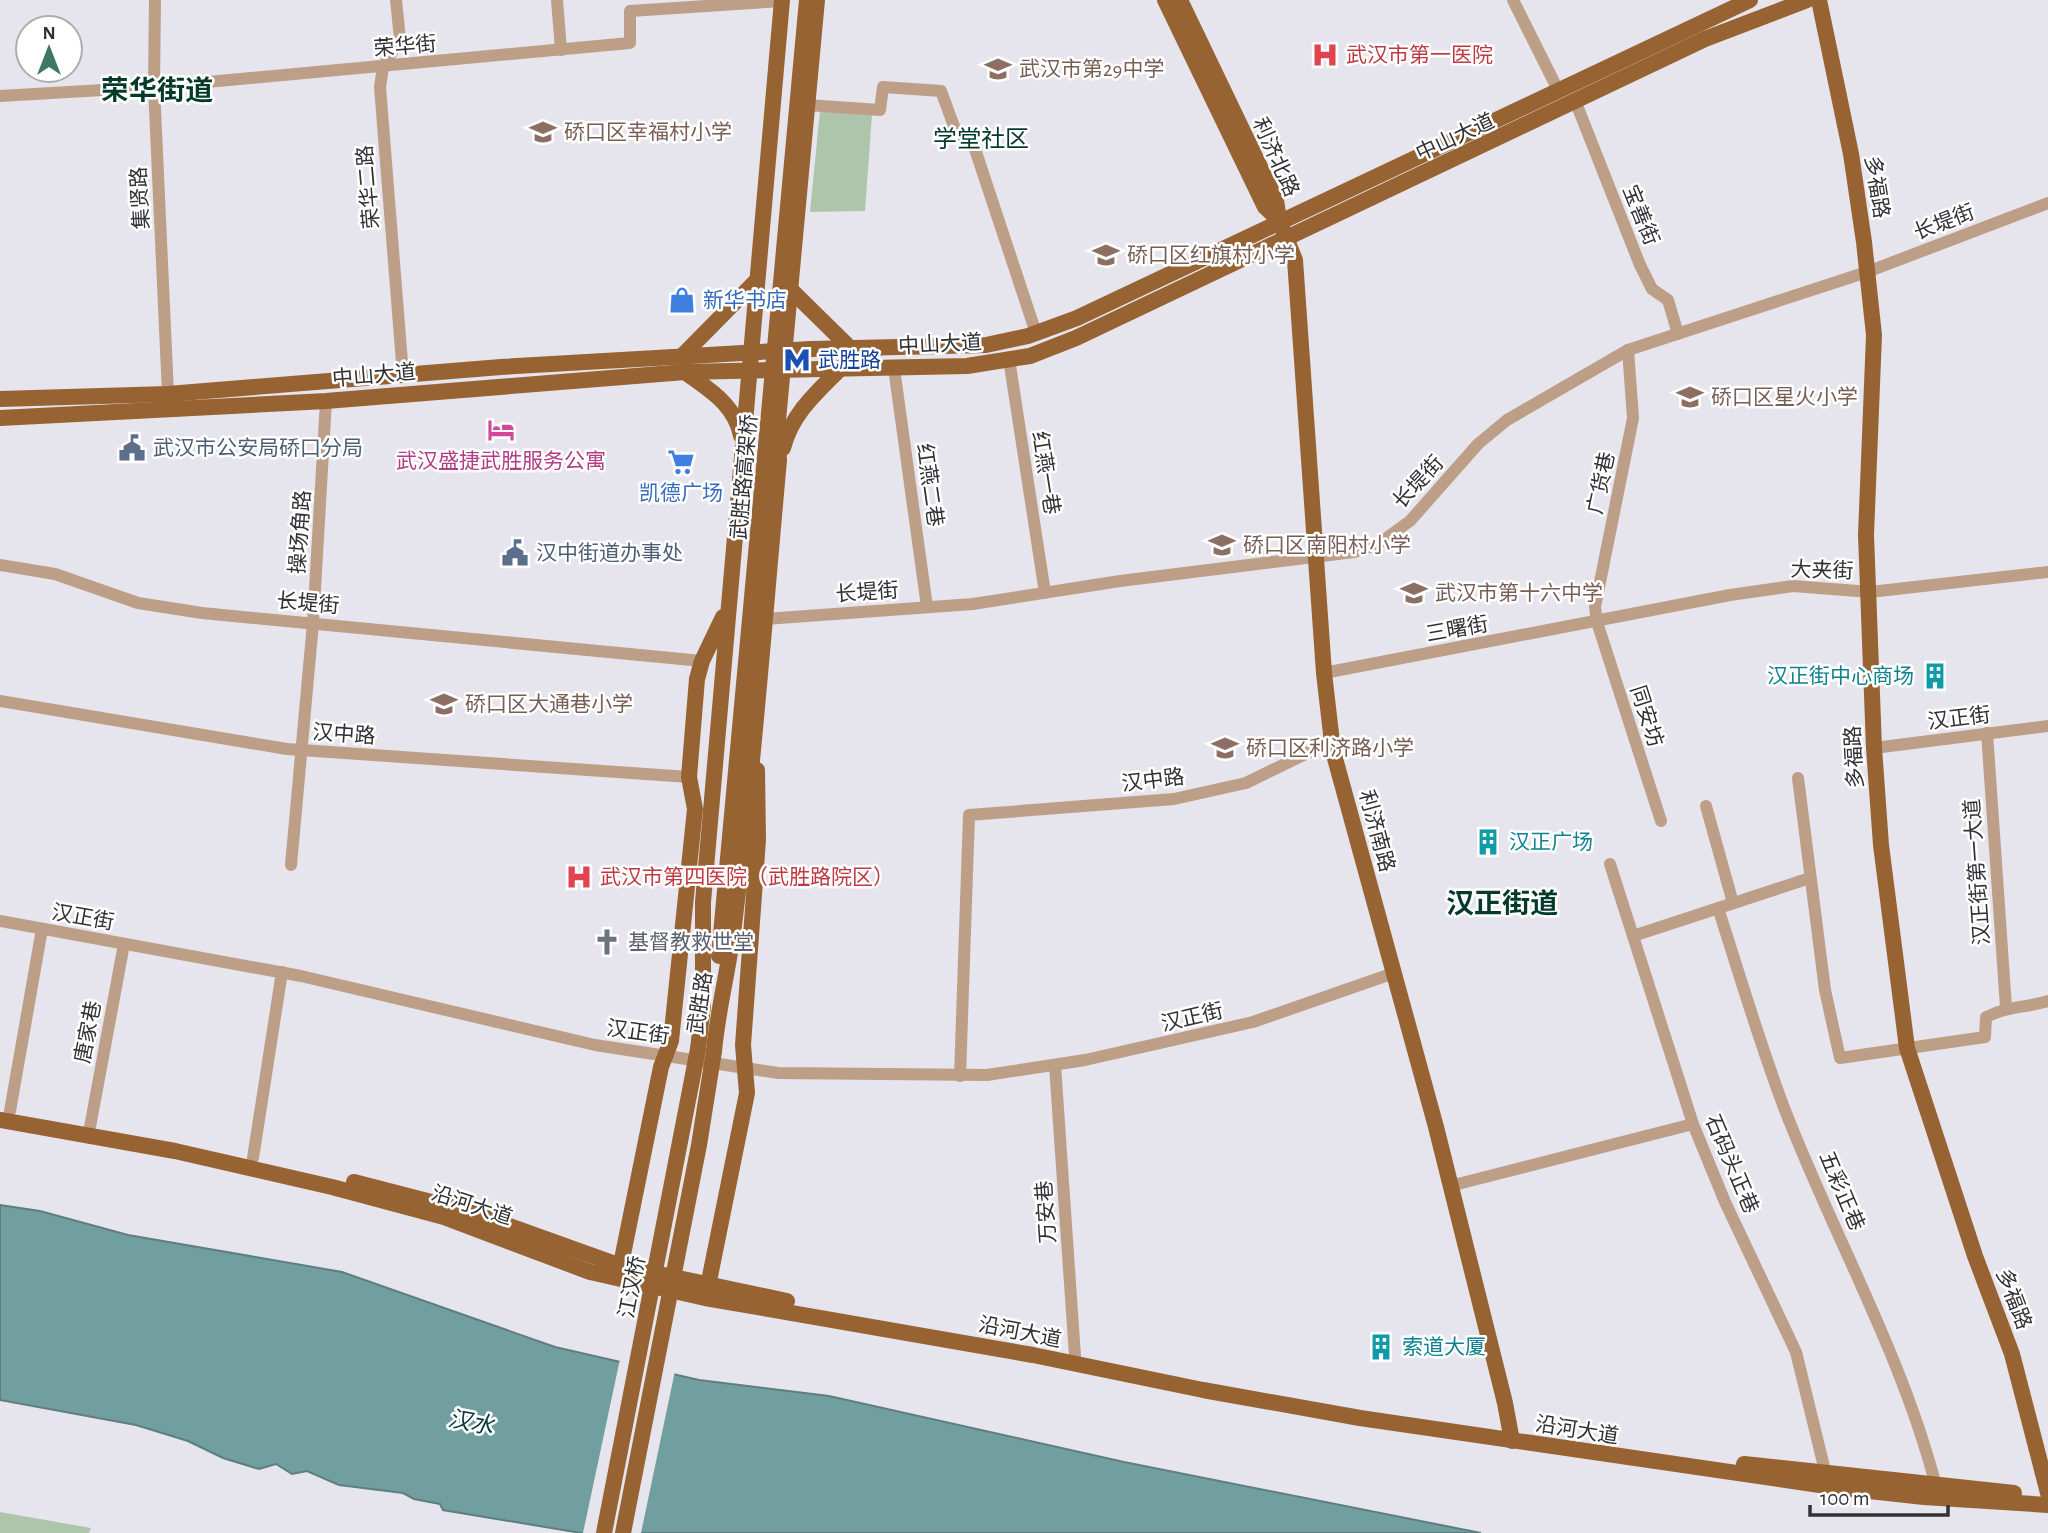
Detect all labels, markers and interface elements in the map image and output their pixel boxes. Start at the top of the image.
north arrow [14,14,84,84]
text: N [42,24,56,43]
street label: 荣华街 [373,32,437,60]
hospital icon: 武汉市第一医院 [1310,40,1340,70]
place label: 武汉市第一医院 [1346,44,1493,66]
school or university icon: 武汉市第29中学 [983,54,1013,84]
place label: 武汉市第29中学 [1019,58,1164,80]
district label: 荣华街道 [101,75,213,106]
street label: 中山大道 [1412,109,1498,165]
street label: 利济北路 [1249,114,1303,200]
school or university icon: 硚口区幸福村小学 [528,117,558,147]
place label: 硚口区幸福村小学 [564,121,732,143]
district label: 学堂社区 [933,126,1029,152]
street label: 荣华二路 [353,144,383,230]
street label: 多福路 [1861,154,1893,220]
street label: 集贤路 [127,166,153,230]
street label: 宝善街 [1619,182,1663,248]
street label: 长堤街 [1911,200,1977,244]
school or university icon: 硚口区红旗村小学 [1091,240,1121,270]
place label: 硚口区红旗村小学 [1127,244,1295,266]
shop icon: 新华书店 [667,285,697,315]
place label: 新华书店 [703,289,787,311]
street label: 中山大道 [897,331,983,357]
metro station icon: 武胜路 [782,345,812,375]
place label: 武胜路 [818,349,881,371]
street label: 中山大道 [331,360,417,390]
school or university icon: 硚口区星火小学 [1675,382,1705,412]
place label: 硚口区星火小学 [1711,386,1858,408]
street label: 武胜路高架桥 [728,413,760,541]
hotel icon: 武汉盛捷武胜服务公寓 [486,415,516,445]
street label: 红燕一巷 [1029,430,1063,516]
public building icon: 武汉市公安局硚口分局 [117,433,147,463]
place label: 武汉市公安局硚口分局 [153,437,363,459]
street label: 红燕二巷 [913,442,947,528]
supermarket icon: 凯德广场 [666,447,696,477]
place label: 武汉盛捷武胜服务公寓 [396,450,606,472]
street label: 广货巷 [1584,450,1618,516]
street label: 长堤街 [1388,451,1448,513]
place label: 凯德广场 [639,482,723,504]
street label: 操场角路 [286,489,314,575]
school or university icon: 硚口区南阳村小学 [1207,530,1237,560]
place label: 硚口区南阳村小学 [1243,534,1411,556]
public building icon: 汉中街道办事处 [500,538,530,568]
place label: 汉中街道办事处 [536,542,683,564]
street label: 大夹街 [1790,558,1854,582]
school or university icon: 武汉市第十六中学 [1399,578,1429,608]
street label: 长堤街 [835,579,899,605]
place label: 武汉市第十六中学 [1435,582,1603,604]
street label: 长堤街 [276,589,340,617]
street label: 三曙街 [1424,613,1490,645]
building icon: 汉正街中心商场 [1920,661,1950,691]
place label: 汉正街中心商场 [1767,665,1914,687]
street label: 同安坊 [1627,683,1667,749]
school or university icon: 硚口区大通巷小学 [429,689,459,719]
place label: 硚口区大通巷小学 [465,693,633,715]
street label: 汉正街 [1926,703,1992,733]
street label: 汉中路 [312,721,376,747]
street label: 多福路 [1841,725,1867,789]
school or university icon: 硚口区利济路小学 [1210,733,1240,763]
place label: 硚口区利济路小学 [1246,737,1414,759]
street label: 汉中路 [1120,765,1186,795]
street label: 利济南路 [1356,788,1398,874]
street label: 汉正街第一大道 [1961,798,1993,946]
building icon: 汉正广场 [1473,827,1503,857]
place label: 汉正广场 [1509,831,1593,853]
hospital icon: 武汉市第四医院（武胜路院区） [564,862,594,892]
place label: 武汉市第四医院（武胜路院区） [600,866,894,888]
district label: 汉正街道 [1446,888,1558,919]
street label: 汉正街 [50,901,116,933]
church icon: 基督教救世堂 [592,927,622,957]
place label: 基督教救世堂 [628,931,754,953]
street label: 武胜路 [684,970,716,1036]
street label: 唐家巷 [71,999,105,1065]
street label: 汉正街 [1159,999,1225,1035]
street label: 汉正街 [605,1017,671,1047]
street label: 石码头正巷 [1701,1111,1763,1217]
street label: 五彩正巷 [1815,1148,1869,1234]
street label: 万安巷 [1033,1180,1059,1244]
street label: 沿河大道 [429,1182,515,1228]
street label: 江汉桥 [615,1254,649,1320]
street label: 多福路 [1992,1266,2036,1332]
street label: 沿河大道 [977,1313,1063,1351]
building icon: 索道大厦 [1366,1332,1396,1362]
place label: 索道大厦 [1402,1336,1486,1358]
water label: 汉水 [446,1406,497,1439]
street label: 沿河大道 [1534,1413,1620,1447]
scale bar [1810,1474,1948,1518]
text: 100 m [1820,1488,1870,1509]

